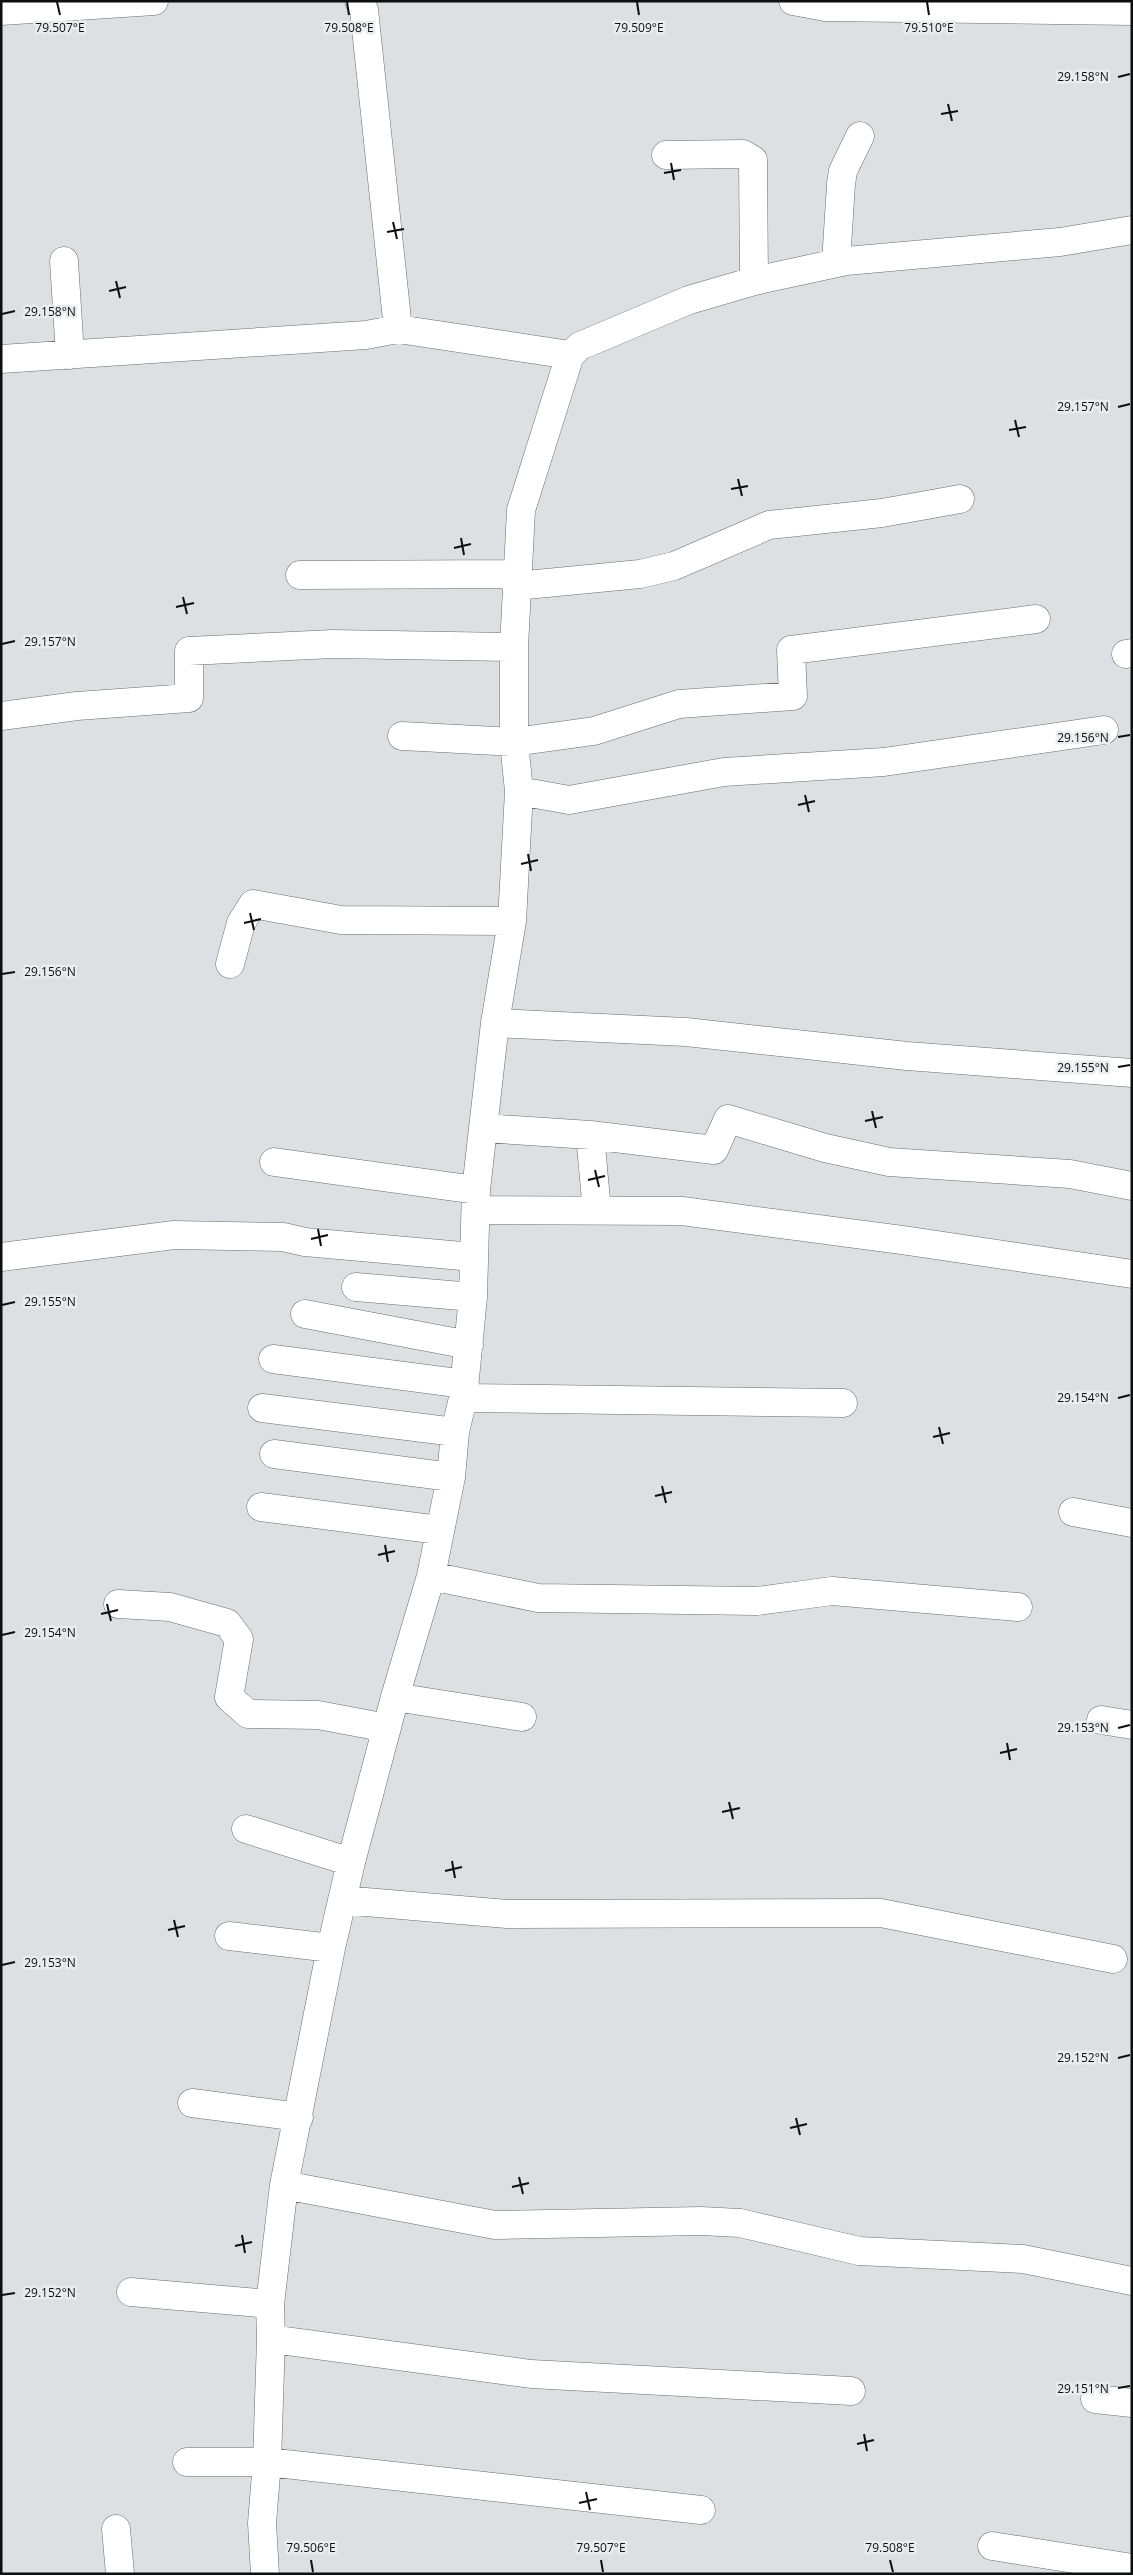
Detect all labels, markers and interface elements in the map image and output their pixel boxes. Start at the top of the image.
text: 79.507°E [35,19,85,36]
text: 79.508°E [324,19,374,36]
text: 79.509°E [614,19,664,36]
text: 79.510°E [904,19,954,36]
text: 29.158°N [1057,68,1109,85]
text: 29.158°N [24,303,76,320]
text: 29.157°N [1057,398,1109,415]
text: 29.157°N [24,633,76,650]
text: 29.156°N [1057,729,1109,746]
text: 29.156°N [24,963,76,980]
text: 29.155°N [1057,1059,1109,1076]
text: 29.155°N [24,1293,76,1310]
text: 29.154°N [1057,1389,1109,1406]
text: 29.154°N [24,1624,76,1641]
text: 29.153°N [1057,1719,1109,1736]
text: 29.153°N [24,1954,76,1971]
text: 29.152°N [1057,2049,1109,2066]
text: 29.152°N [24,2284,76,2301]
text: 29.151°N [1057,2380,1109,2397]
text: 79.506°E [286,2539,336,2556]
text: 79.507°E [576,2539,626,2556]
text: 79.508°E [865,2539,915,2556]

